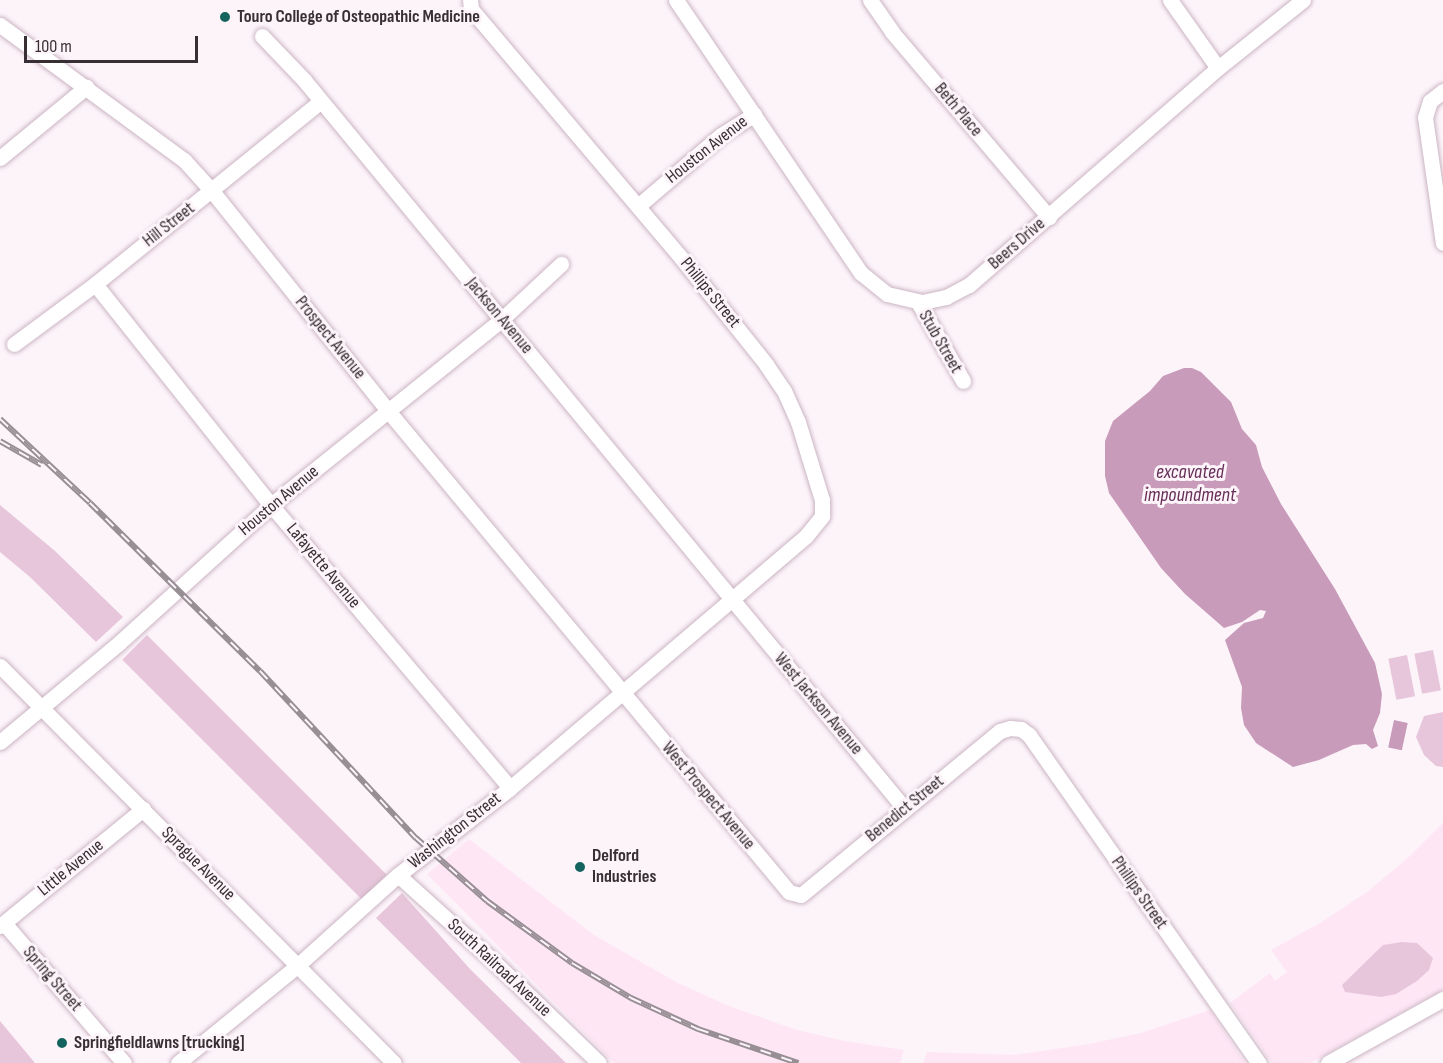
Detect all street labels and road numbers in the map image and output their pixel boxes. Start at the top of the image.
street label: Beth Place [929,79,987,141]
street label: Houston Avenue [662,111,752,189]
street label: Hill Street [139,198,199,252]
street label: Beers Drive [984,214,1050,274]
street label: Phillips Street [675,254,745,332]
street label: Jackson Avenue [461,273,537,359]
street label: Prospect Avenue [290,292,370,384]
street label: Stub Street [913,307,967,377]
street label: Houston Avenue [235,461,323,541]
street label: Lafayette Avenue [281,519,365,613]
street label: West Jackson Avenue [769,649,867,759]
street label: West Prospect Avenue [657,738,759,854]
street label: Benedict Street [861,771,949,847]
street label: Washington Street [404,788,506,874]
street label: Sprague Avenue [157,823,239,905]
street label: Little Avenue [34,835,108,901]
street label: Phillips Street [1106,852,1172,934]
street label: South Railroad Avenue [443,914,555,1022]
street label: Spring Street [18,942,86,1016]

